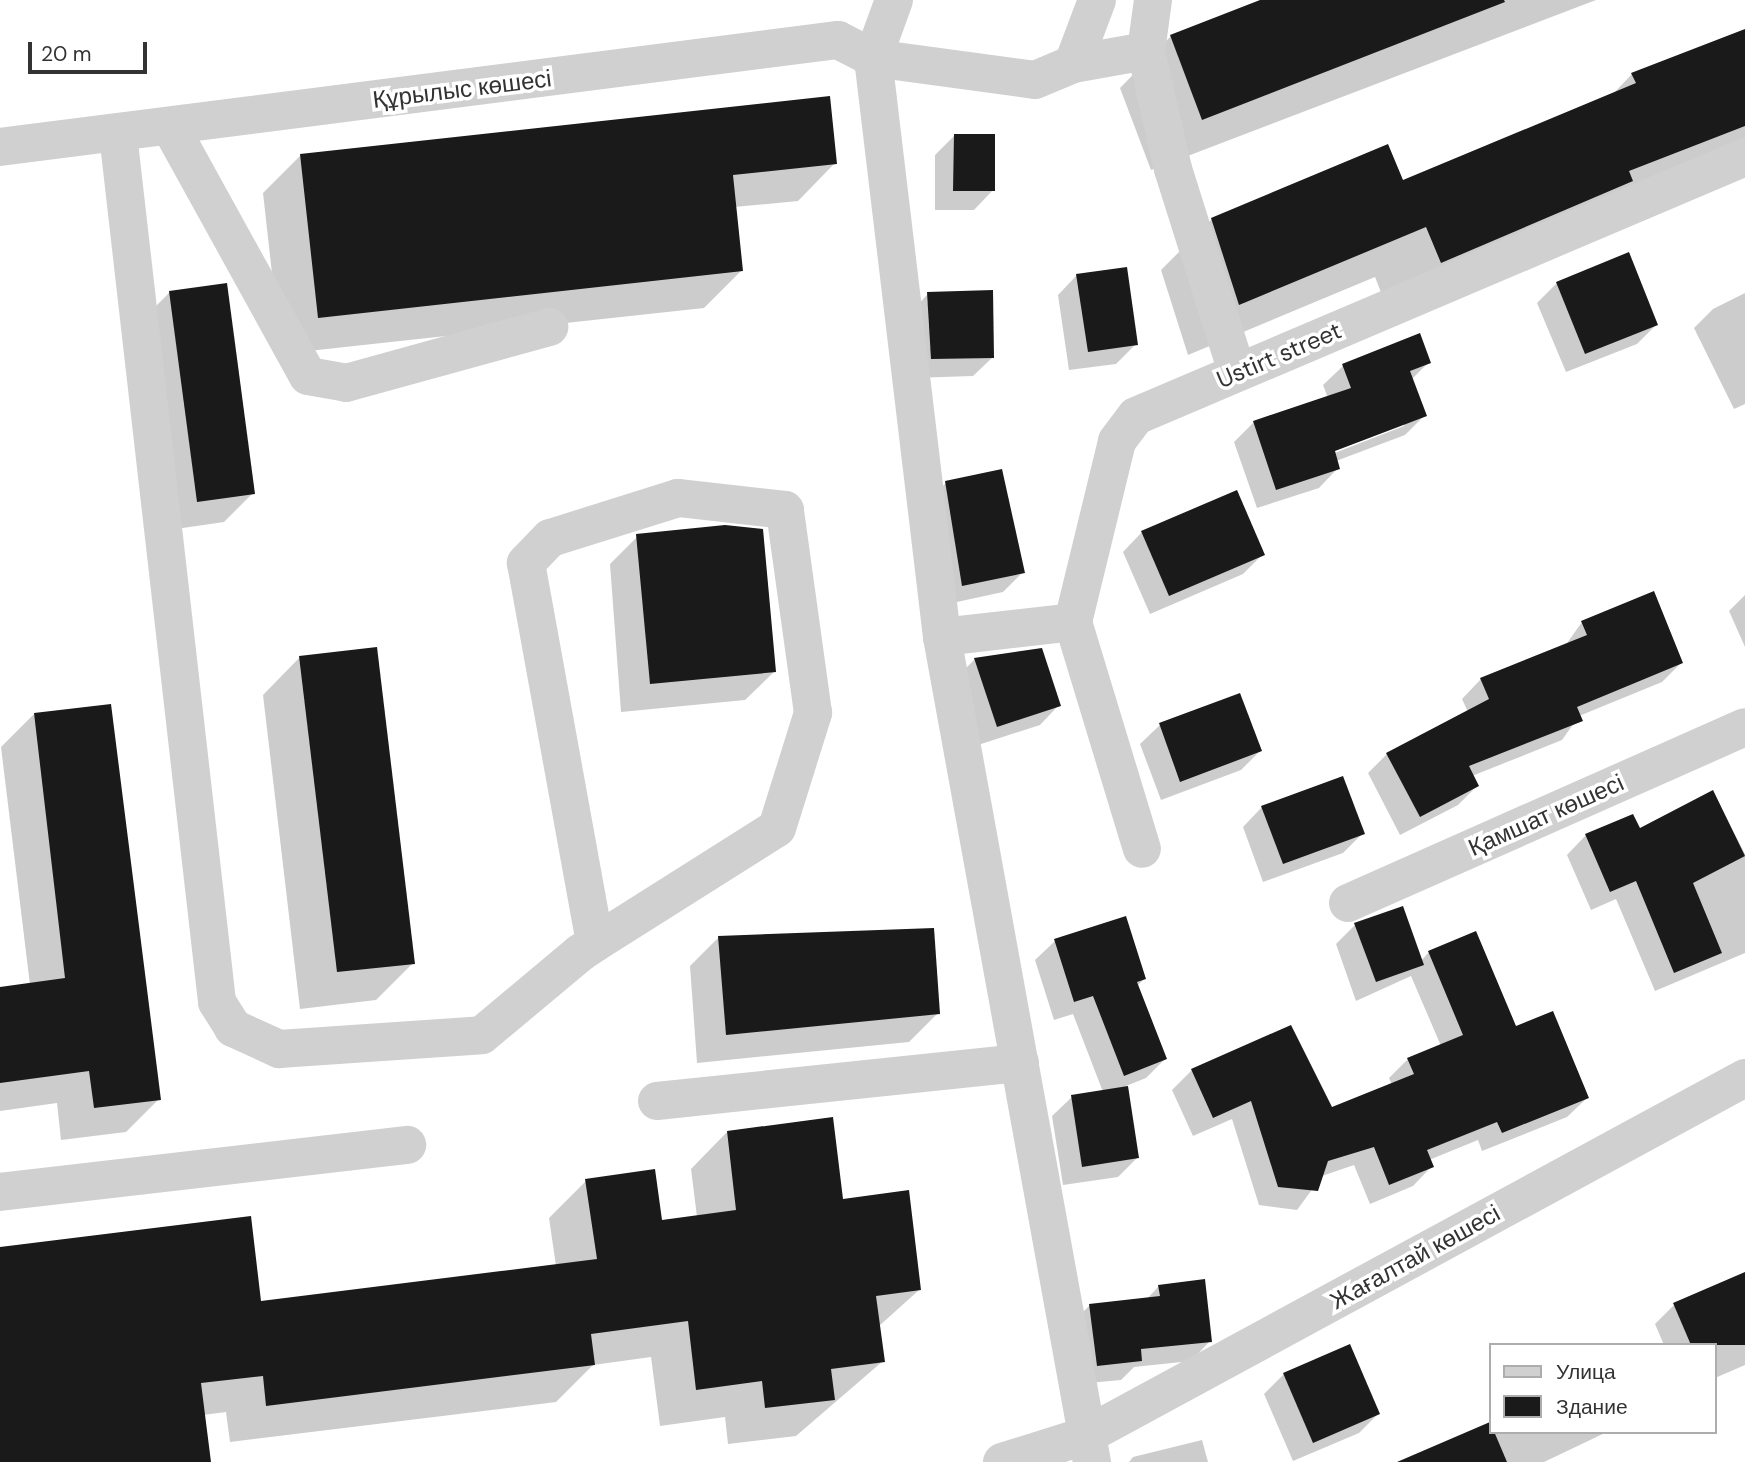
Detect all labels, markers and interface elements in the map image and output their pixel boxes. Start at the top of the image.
scale bar [32,28,150,72]
text: 20 m [41,40,92,68]
street label: Құрылыс көшесі [371,64,553,114]
street label: Ustirt street [1212,316,1346,394]
street label: Қамшат көшесі [1464,768,1628,862]
street label: Жағалтай көшесі [1325,1198,1505,1316]
legend [1490,1343,1717,1434]
text: Улица [1556,1358,1616,1386]
text: Здание [1556,1393,1628,1421]

